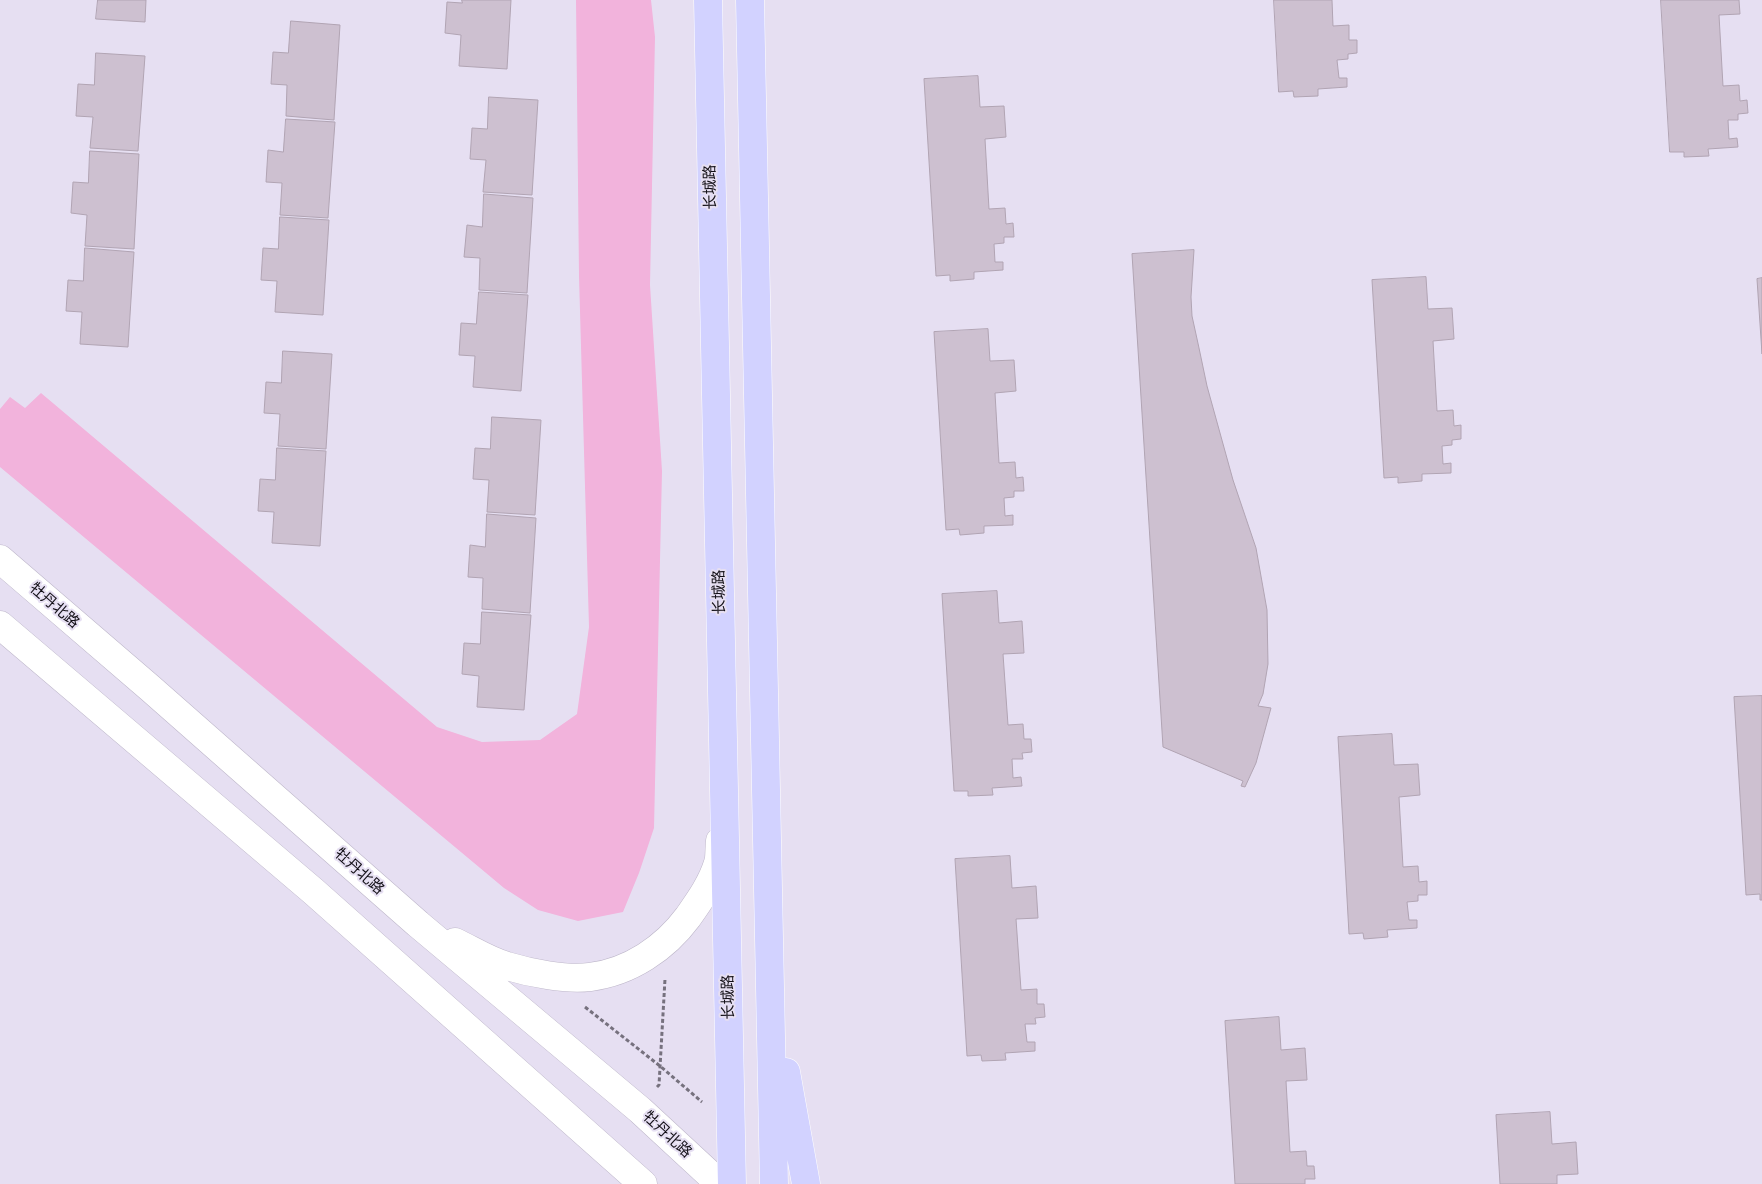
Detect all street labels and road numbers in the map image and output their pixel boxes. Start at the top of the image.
street label: 长城路 [702,164,720,210]
street label: 长城路 [711,569,729,615]
street label: 牡丹北路 [25,580,83,632]
street label: 牡丹北路 [331,845,387,899]
street label: 长城路 [720,974,738,1020]
street label: 牡丹北路 [639,1108,695,1162]

